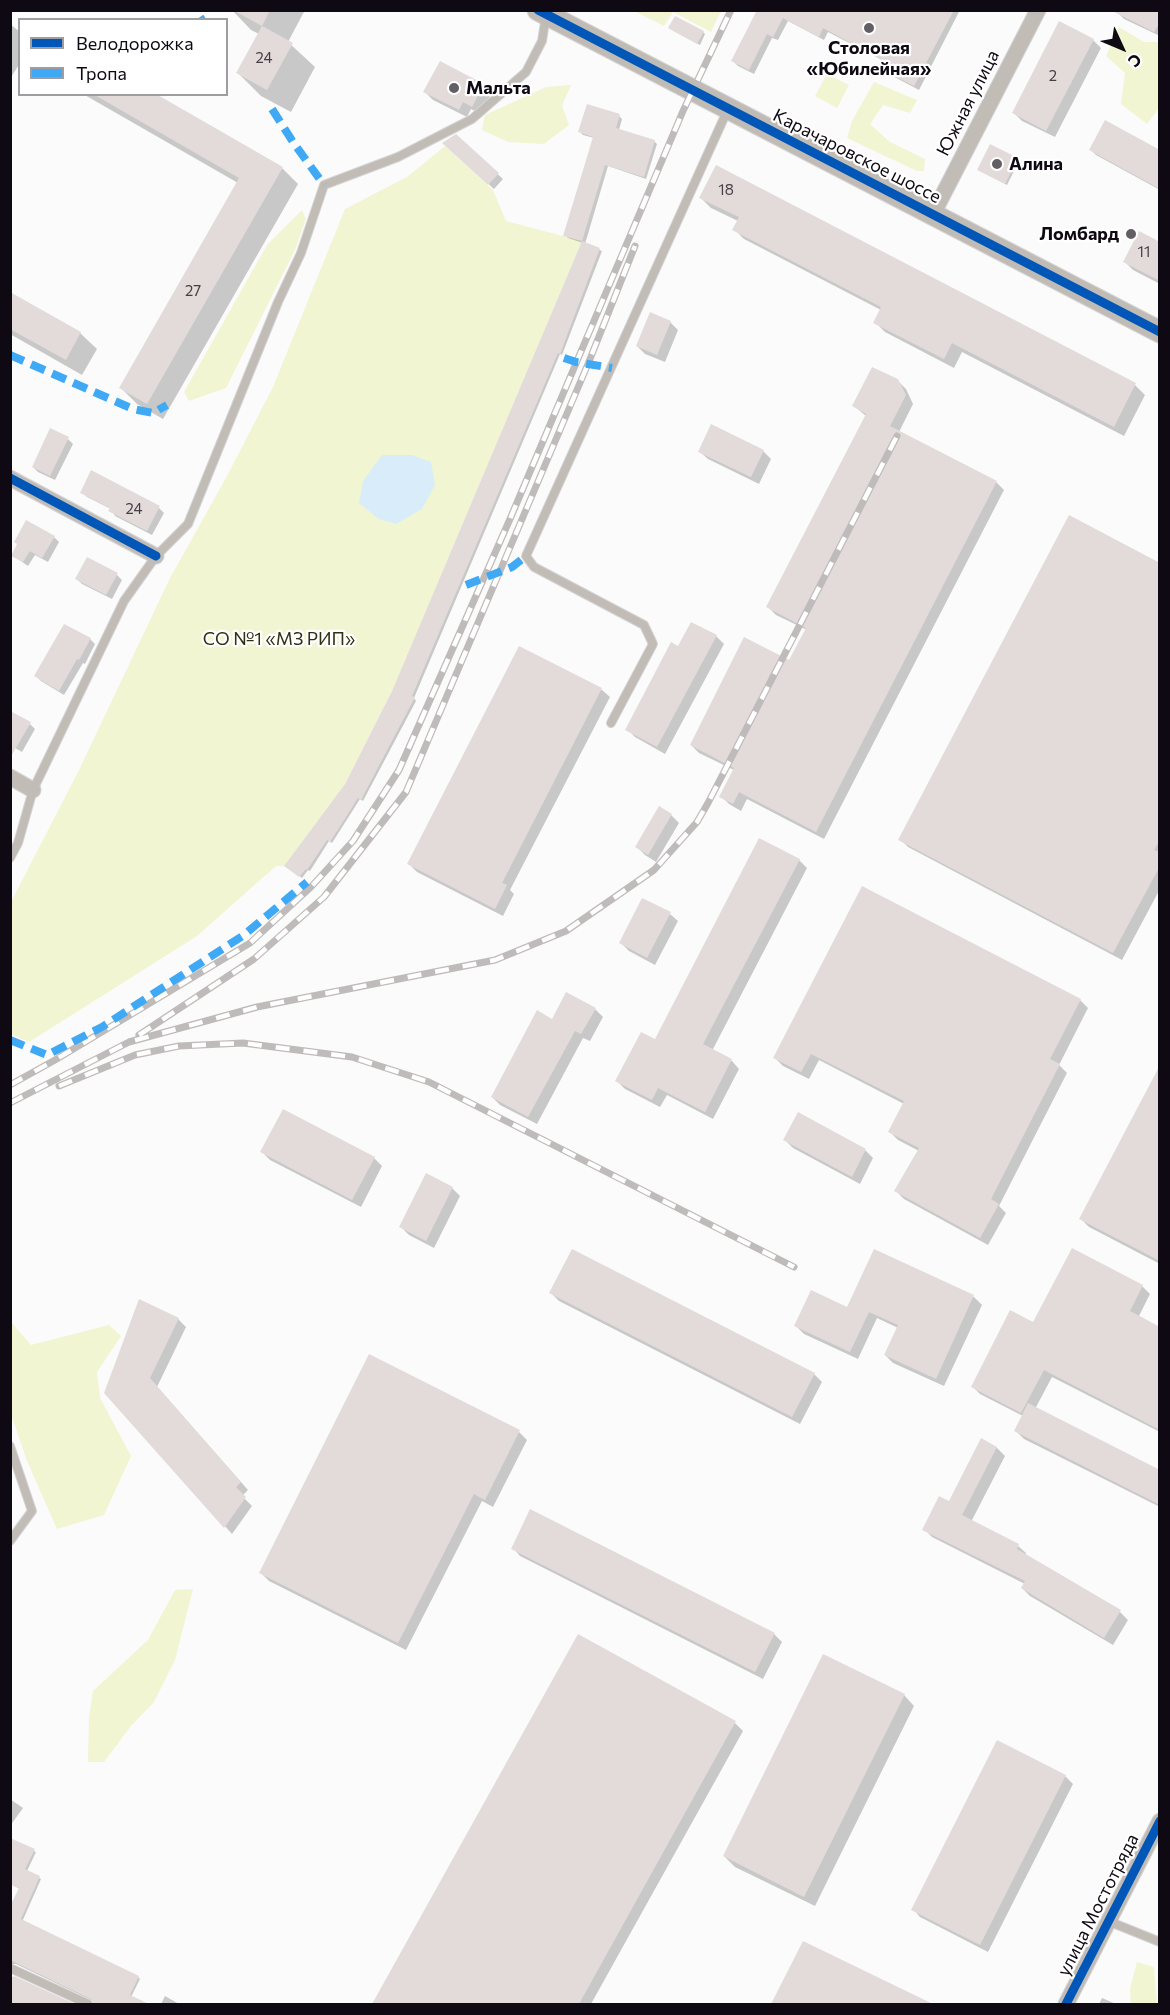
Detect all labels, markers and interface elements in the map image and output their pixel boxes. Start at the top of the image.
legend [18,18,228,96]
north arrow [1092,18,1152,78]
marker: Столовая «Юбилейная» [862,21,876,35]
text: Велодорожка [76,32,194,54]
place label: Столовая «Юбилейная» [807,37,931,80]
street label: Южная улица [932,47,1004,159]
house number: 24 [255,49,273,67]
text: С [1125,50,1146,71]
text: Тропа [76,62,127,84]
house number: 2 [1049,67,1057,85]
place label: Мальта [466,77,531,99]
marker: Мальта [447,81,461,95]
street label: Карачаровское шоссе [769,104,945,208]
place label: Алина [1009,153,1063,175]
marker: Алина [990,157,1004,171]
house number: 18 [718,181,734,199]
place label: Ломбард [1039,223,1119,245]
marker: Ломбард [1124,227,1138,241]
house number: 11 [1138,243,1150,261]
house number: 27 [185,282,201,300]
house number: 24 [125,500,143,518]
park label: СО №1 «МЗ РИП» [203,628,355,650]
street label: улица Мостотряда [1053,1830,1143,1980]

